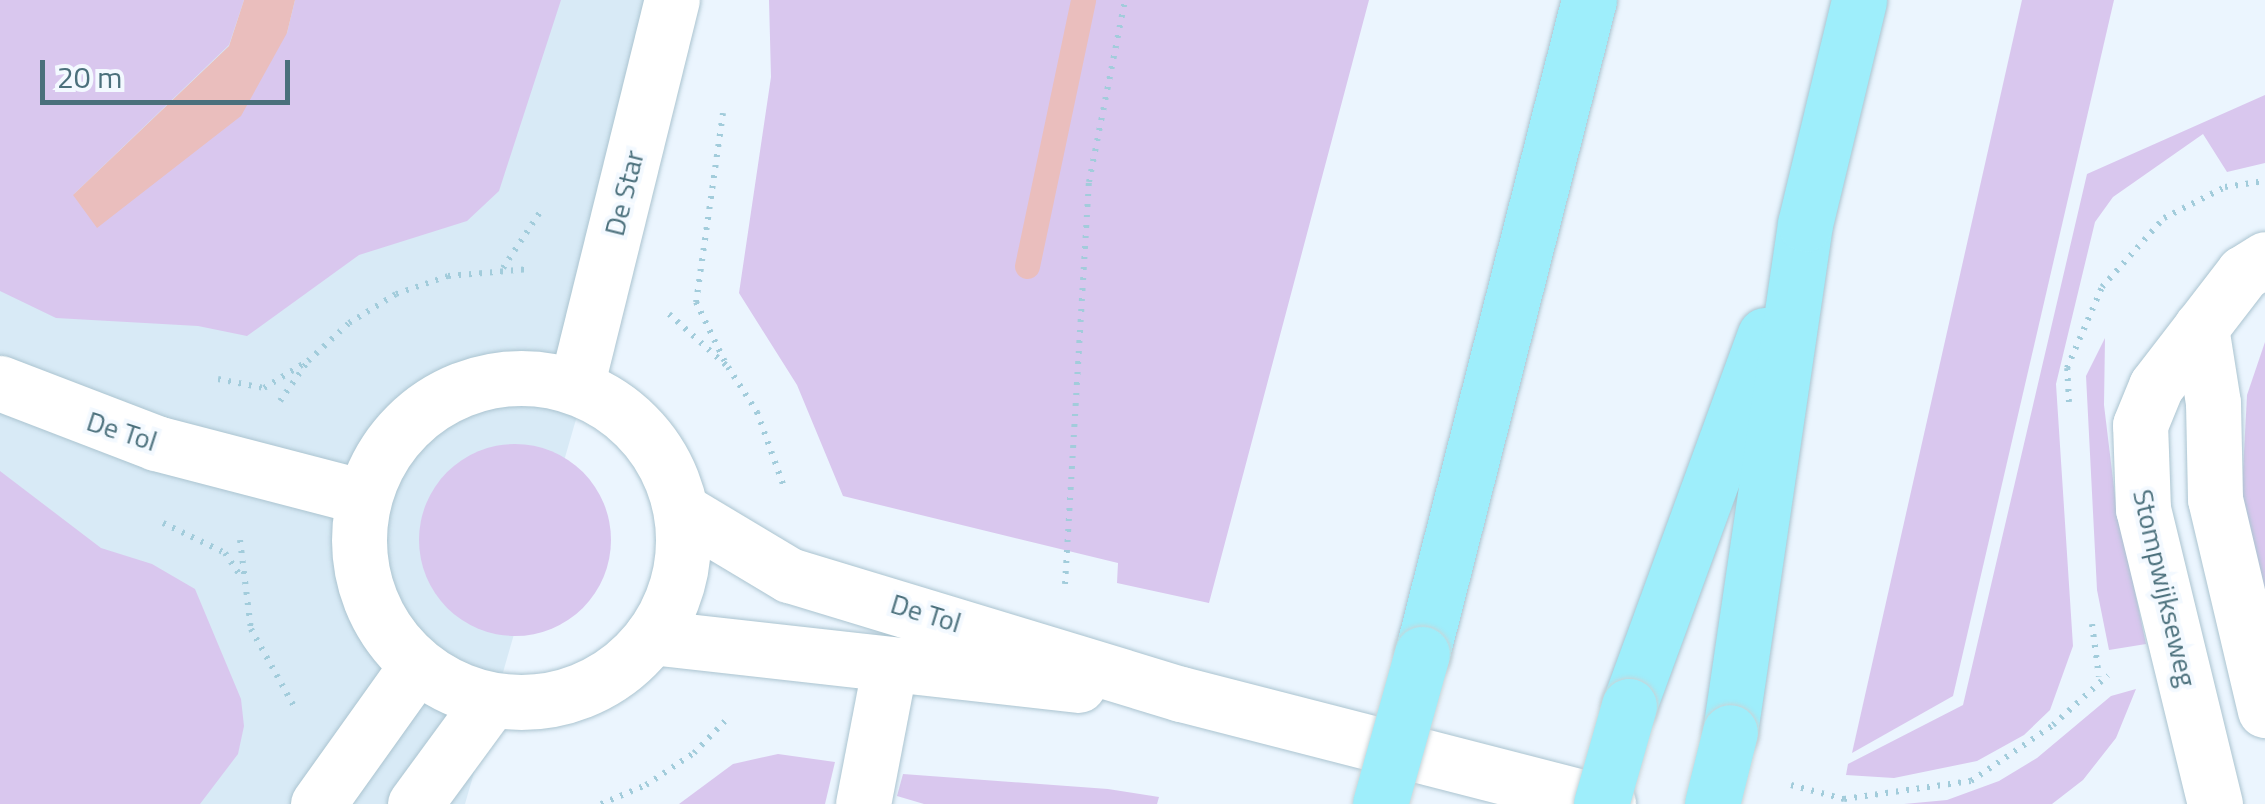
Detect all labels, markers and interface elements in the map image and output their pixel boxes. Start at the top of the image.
scale bar [45,40,295,102]
text: 20 m [57,54,122,100]
street label: De Star [597,147,651,239]
street label: De Tol [83,404,161,458]
street label: Stompwijkseweg [2126,486,2204,690]
street label: De Tol [887,586,965,640]

